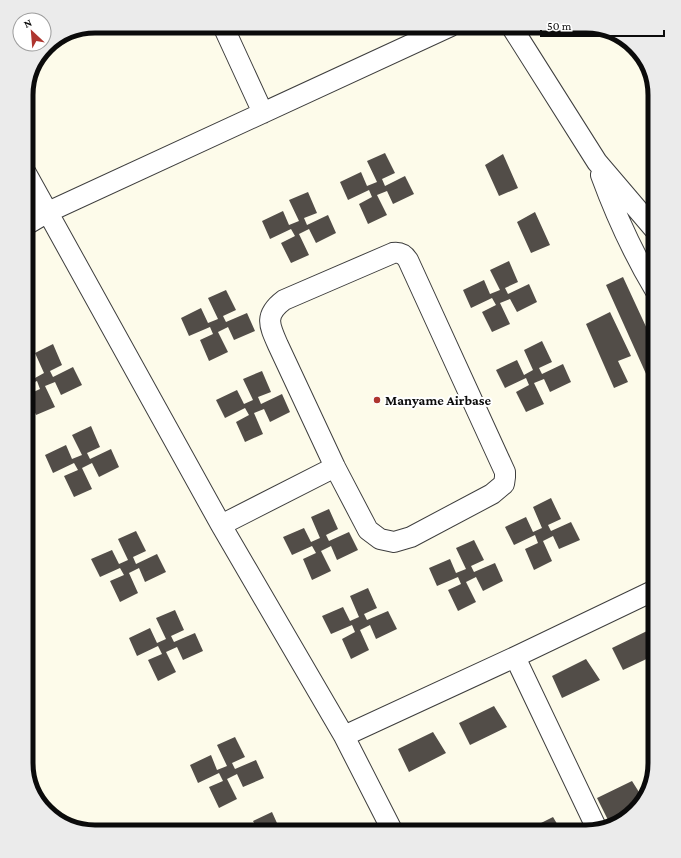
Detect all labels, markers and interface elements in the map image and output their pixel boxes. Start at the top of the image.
north arrow [12,12,52,52]
scale bar [541,12,664,38]
text: N [22,16,34,30]
text: 50 m [547,19,572,33]
place label: Manyame Airbase [385,392,492,408]
marker: Manyame Airbase [372,395,382,405]

